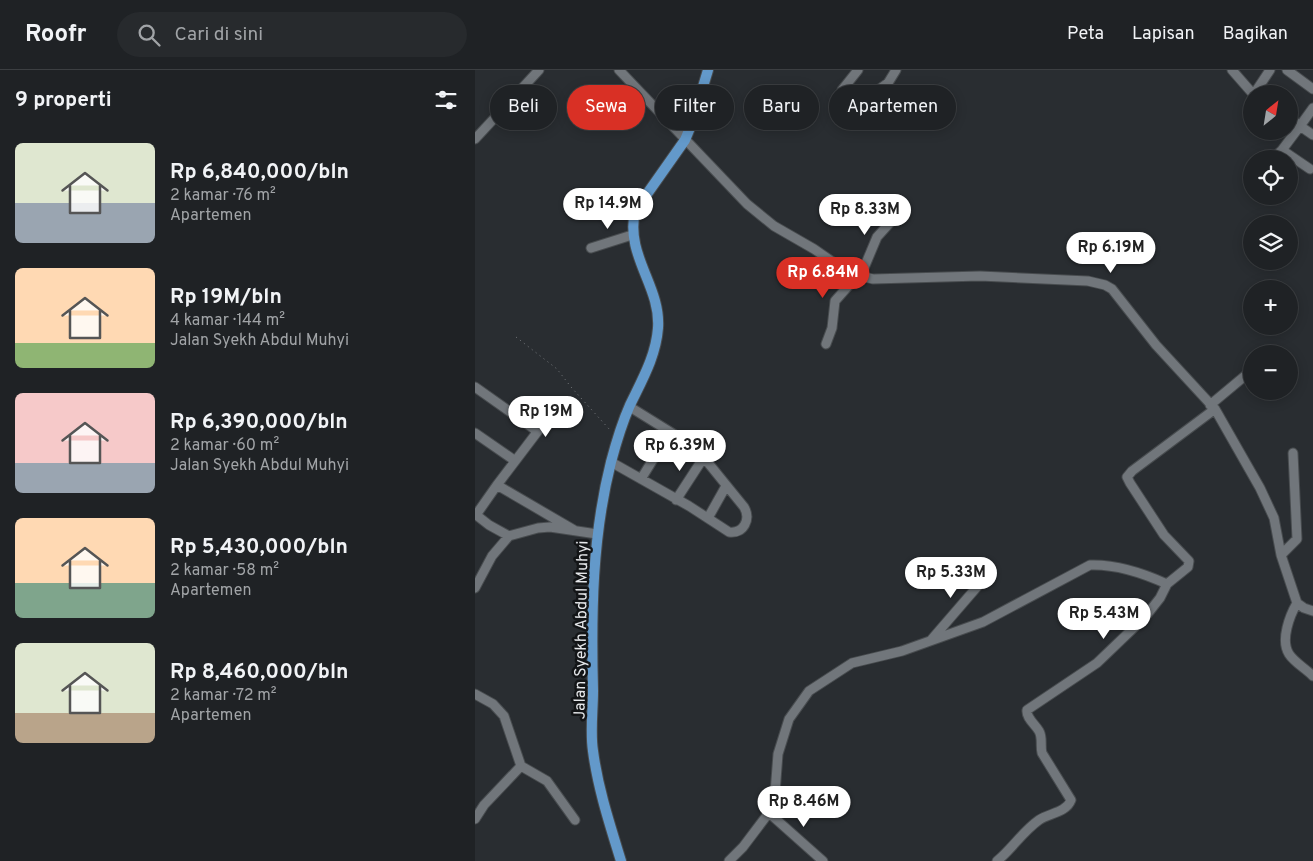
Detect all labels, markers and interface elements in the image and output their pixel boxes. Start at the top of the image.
search box [117,12,467,57]
text: Roofr [25,20,87,50]
icon: search [135,21,163,49]
text: Cari di sini [175,23,263,47]
text: Peta [1067,23,1104,46]
text: Lapisan [1132,23,1195,46]
text: Bagikan [1223,23,1288,46]
chip: Beli [490,85,557,130]
chip: Sewa [567,85,645,130]
chip: Filter [655,85,734,130]
chip: Baru [744,85,819,130]
chip: Apartemen [829,85,956,130]
north arrow [1243,85,1297,140]
map controls [1243,85,1298,400]
icon: filters [432,86,460,114]
text: 9 properti [15,87,112,114]
button: locate [1243,150,1298,205]
text: Rp 6,840,000/bln [170,159,349,186]
icon: home [55,163,115,223]
text: 2 kamar · 76 m² [170,186,276,206]
pin: Rp 14.9M [556,188,660,230]
text: Rp 14.9M [574,194,642,214]
pin: Rp 8.33M [813,194,917,236]
text: Rp 8.33M [830,200,900,220]
text: Apartemen [170,206,251,226]
button: layers [1243,215,1298,270]
pin: Rp 6.19M [1059,232,1163,274]
text: Rp 6.19M [1077,238,1145,258]
pin: Rp 6.84M [771,256,875,299]
text: Rp 6.84M [787,263,859,283]
button: + [1243,280,1298,335]
text: Rp 19M/bln [170,284,282,311]
icon: home [55,288,115,348]
text: 4 kamar · 144 m² [170,311,285,331]
text: Jalan Syekh Abdul Muhyi [170,331,349,351]
button: − [1243,345,1298,400]
pin: Rp 19M [505,396,587,438]
text: Rp 19M [519,402,573,422]
text: Rp 6,390,000/bln [170,409,348,436]
icon: home [55,413,115,473]
pin: Rp 6.39M [628,430,732,472]
text: 2 kamar · 60 m² [170,436,279,456]
text: Rp 6.39M [645,436,715,456]
text: Jalan Syekh Abdul Muhyi [170,456,349,476]
text: Rp 5,430,000/bln [170,534,348,561]
icon: home [55,538,115,598]
street label: Jalan Syekh Abdul Muhyi [570,540,594,720]
pin: Rp 5.33M [899,556,1003,599]
text: 2 kamar · 58 m² [170,561,279,581]
text: Rp 5.33M [916,563,986,583]
text: Apartemen [170,581,251,601]
pin: Rp 5.43M [1052,598,1156,640]
text: Rp 5.43M [1069,604,1139,624]
text: Rp 8,460,000/bln [170,659,348,686]
icon: home [55,663,115,723]
text: 2 kamar · 72 m² [170,686,277,706]
text: Apartemen [170,706,251,726]
pin: Rp 8.46M [752,786,856,828]
text: Rp 8.46M [769,792,839,812]

